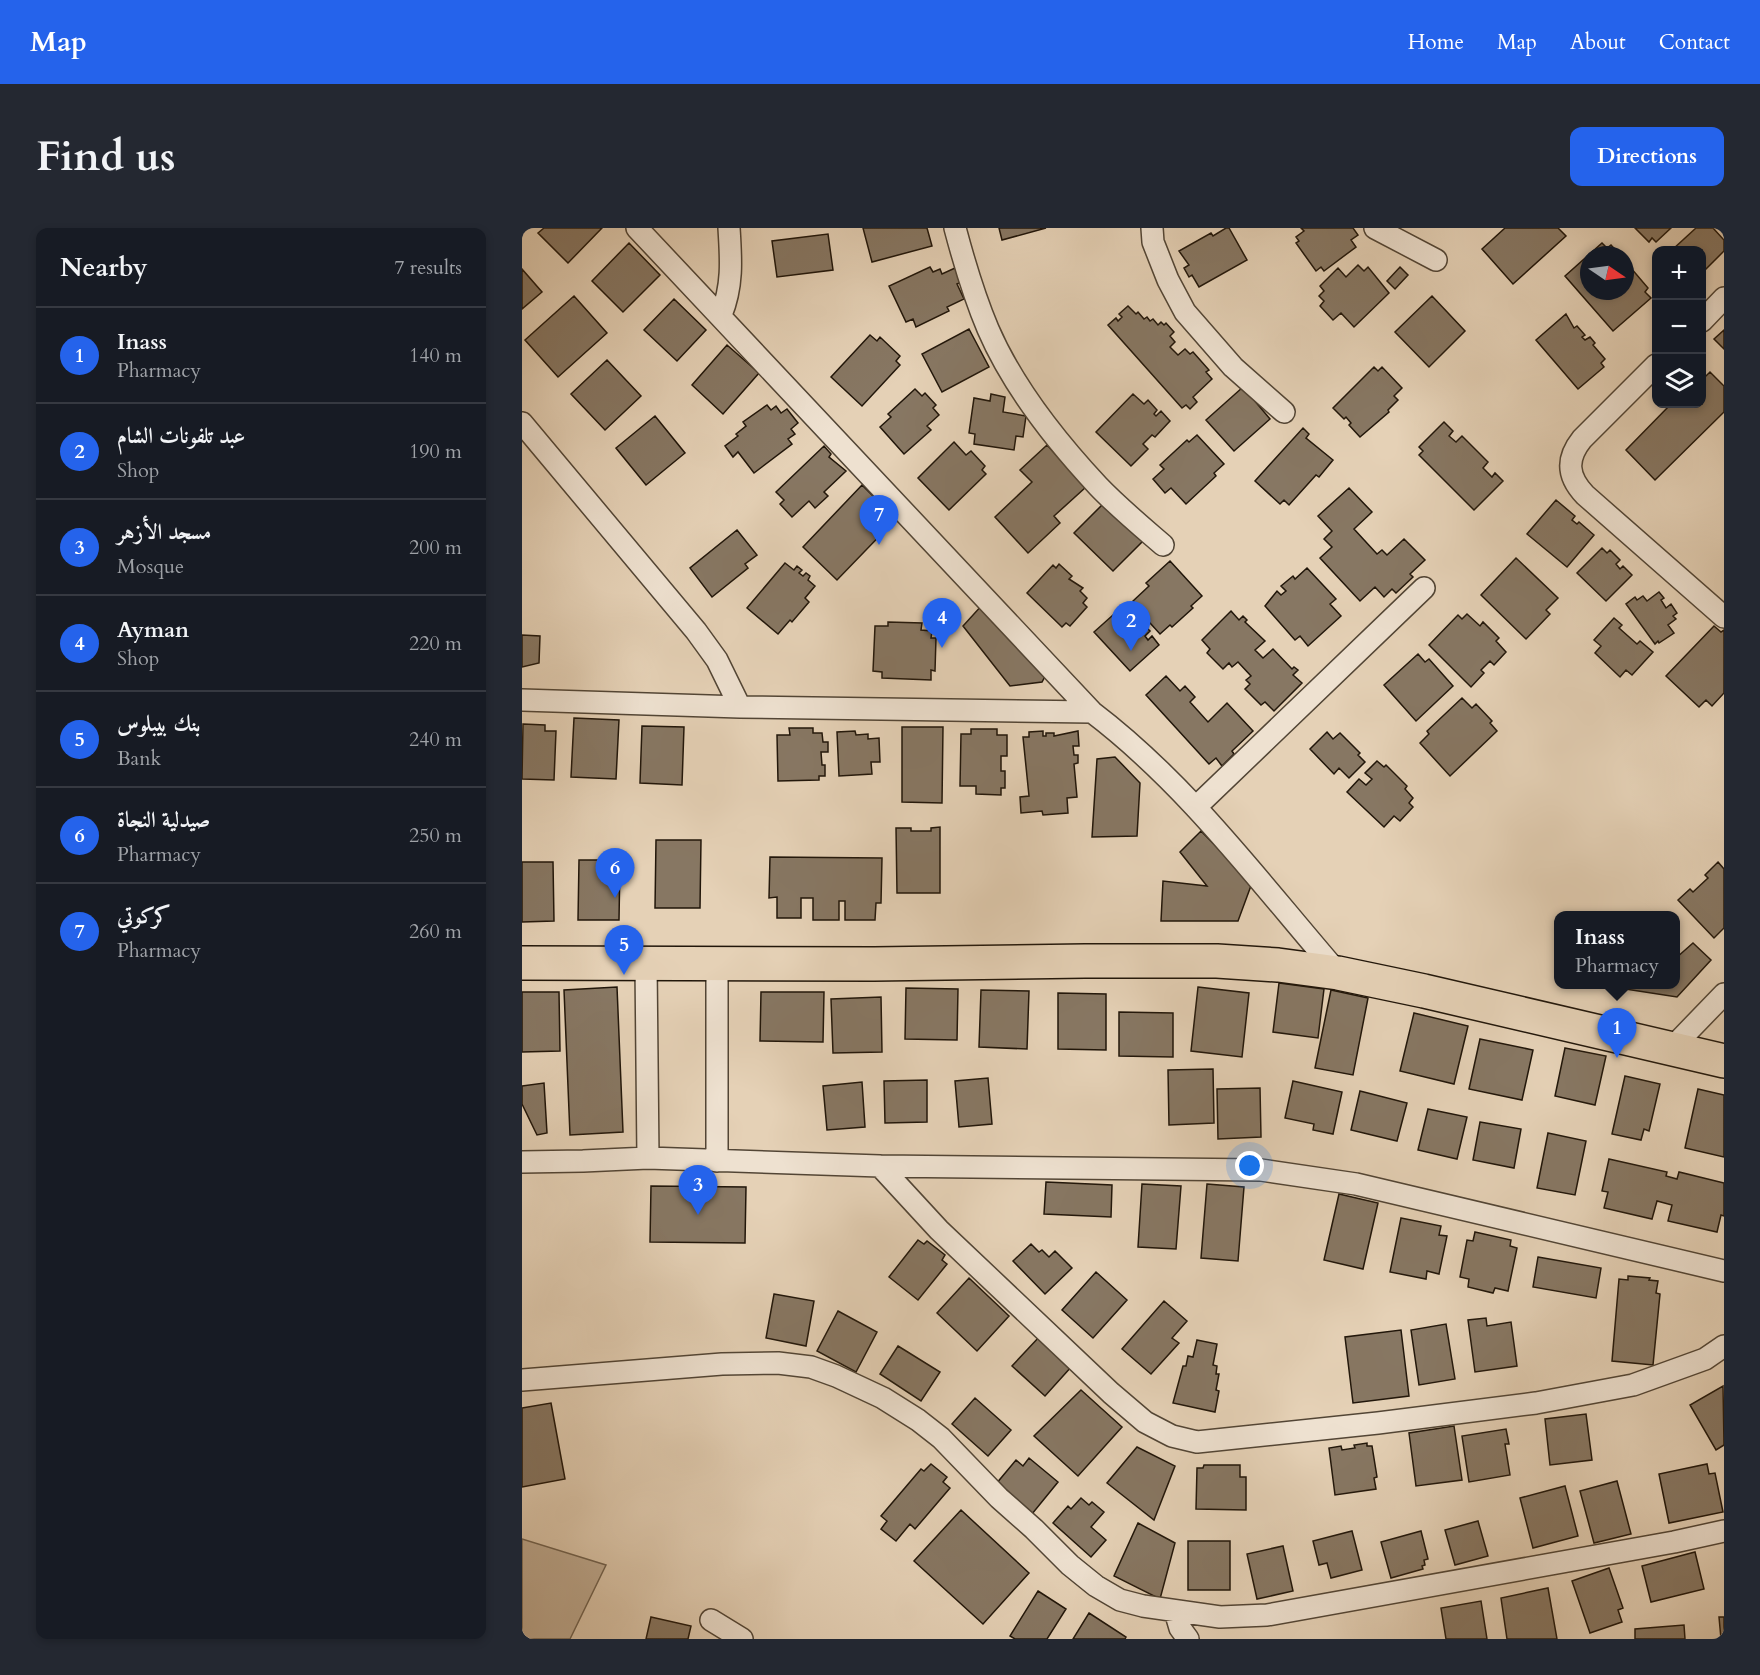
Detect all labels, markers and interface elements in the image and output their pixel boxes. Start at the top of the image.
text: Map [30,23,87,61]
text: Home [1408,28,1464,57]
text: Map [1497,28,1537,57]
text: About [1570,28,1626,57]
text: Contact [1659,28,1730,57]
button: Directions [1570,127,1724,186]
text: Find us [36,128,176,185]
north arrow [1580,246,1634,300]
map controls [1652,246,1706,408]
button: + [1652,246,1706,300]
text: Nearby [60,250,148,285]
text: 7 results [394,254,462,281]
button: − [1652,300,1706,354]
text: Inass [117,327,167,357]
text: 1 [74,342,85,369]
text: 140 m [409,342,462,369]
button: layers [1652,354,1706,408]
text: Pharmacy [117,357,201,384]
text: عبد تلفونات الشام [117,421,245,451]
text: 2 [74,438,85,465]
text: 190 m [409,438,462,465]
text: Shop [117,457,159,484]
pin: 7 [860,496,898,545]
text: مسجد الأزهر [117,517,211,547]
text: 3 [74,534,85,561]
text: 200 m [409,534,462,561]
text: Mosque [117,553,184,580]
pin: 4 [922,598,962,648]
pin: 2 [1112,602,1150,651]
text: Ayman [117,615,189,645]
text: 4 [74,630,85,657]
text: 220 m [409,630,462,657]
text: Shop [117,645,159,672]
text: بنك بيبلوس [117,709,200,739]
text: 5 [74,726,85,753]
text: 240 m [409,726,462,753]
text: Bank [117,745,161,772]
text: صيدلية النجاة [117,805,210,835]
text: 6 [74,822,85,849]
text: 250 m [409,822,462,849]
text: Pharmacy [117,841,201,868]
pin: 6 [596,848,634,898]
text: كركوتي [117,901,171,931]
popup [1554,911,1680,989]
text: 7 [74,918,85,945]
text: 260 m [409,918,462,945]
text: Inass [1575,922,1625,952]
pin: 5 [604,926,644,975]
text: Pharmacy [117,937,201,964]
text: Pharmacy [1575,952,1659,979]
pin: 1 [1598,1008,1636,1058]
your location [1235,1151,1264,1180]
pin: 3 [678,1166,717,1215]

